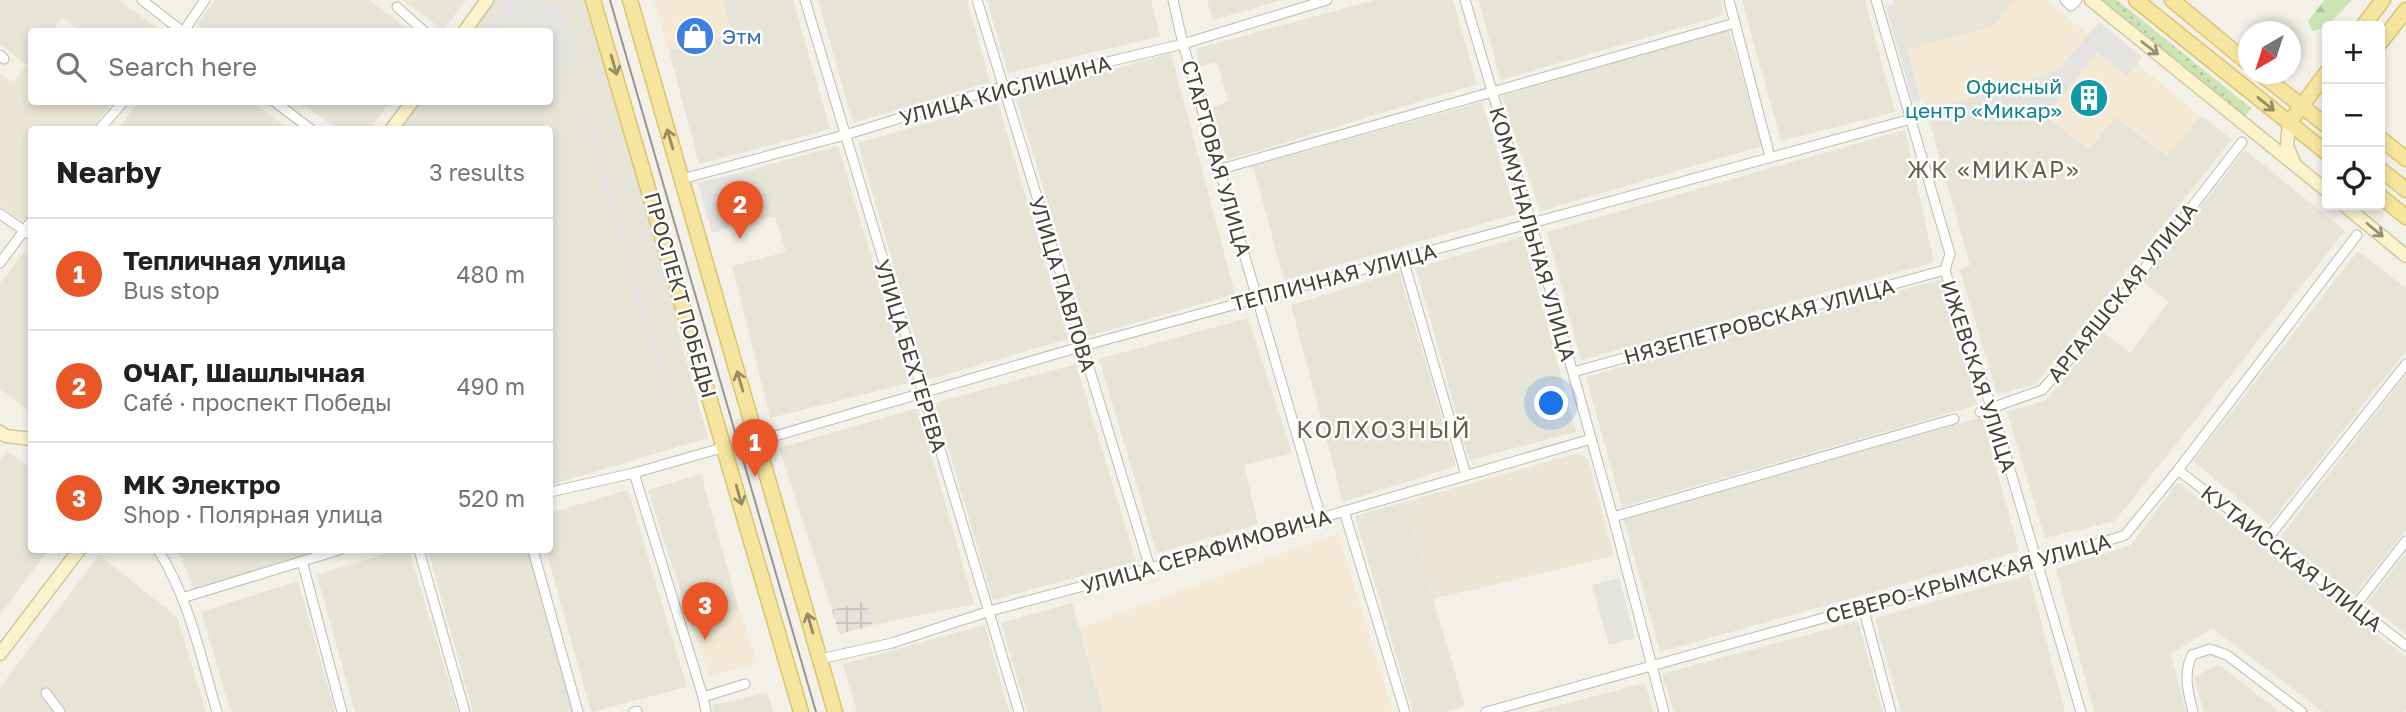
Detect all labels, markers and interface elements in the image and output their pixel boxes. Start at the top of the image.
shop icon: Этм [674,15,716,57]
north arrow [2238,21,2301,84]
map controls [2322,21,2385,210]
button: + [2322,21,2385,84]
place label: Этм [722,23,762,49]
search box [28,28,553,105]
one-way arrow [2140,40,2158,55]
icon: search [52,48,90,86]
street label: УЛИЦА КИСЛИЦИНА [896,49,1114,131]
text: Search here [108,51,257,82]
one-way arrow [609,54,622,76]
street label: СТАРТОВАЯ УЛИЦА [1177,57,1257,259]
place label: Офисный центр «Микар» [1905,73,2062,123]
building icon: Офисный центр «Микар» [2068,77,2110,119]
button: − [2322,84,2385,147]
one-way arrow [2257,96,2275,112]
street label: КОММУНАЛЬНАЯ УЛИЦА [1484,104,1582,364]
one-way arrow [663,128,676,150]
button: locate [2322,147,2385,210]
text: Nearby [56,154,161,190]
district label: ЖК «МИКАР» [1907,155,2081,183]
text: 3 results [429,158,525,186]
pin: 2 [717,181,763,239]
street label: ПРОСПЕКТ ПОБЕДЫ [639,189,723,401]
street label: УЛИЦА ПАВЛОВА [1024,193,1102,375]
street label: АРГАЯШСКАЯ УЛИЦА [2041,197,2203,387]
one-way arrow [2365,223,2383,238]
street label: ТЕПЛИЧНАЯ УЛИЦА [1229,237,1439,317]
text: Тепличная улица [123,245,346,276]
street label: УЛИЦА БЕХТЕРЕВА [869,256,953,456]
text: 1 [73,260,85,288]
text: 480 m [457,260,525,288]
street label: НЯЗЕПЕТРОВСКАЯ УЛИЦА [1621,272,1897,370]
text: Bus stop [123,276,220,304]
street label: ИЖЕВСКАЯ УЛИЦА [1936,277,2022,475]
text: ОЧАГ, Шашлычная [123,357,365,388]
one-way arrow [733,370,746,392]
text: 2 [72,372,86,400]
text: 490 m [457,372,525,400]
your location [1534,386,1568,420]
text: Café · проспект Победы [123,388,392,416]
district label: КОЛХОЗНЫЙ [1296,414,1472,443]
pin: 1 [732,419,778,477]
text: МК Электро [123,469,281,500]
street label: КУТАИССКАЯ УЛИЦА [2196,479,2388,637]
text: 3 [72,484,86,512]
text: 520 m [458,484,525,512]
one-way arrow [733,484,746,506]
text: Shop · Полярная улица [123,500,383,528]
street label: УЛИЦА СЕРАФИМОВИЧА [1078,503,1334,599]
street label: СЕВЕРО-КРЫМСКАЯ УЛИЦА [1823,527,2113,629]
pin: 3 [682,582,728,640]
one-way arrow [803,612,816,635]

